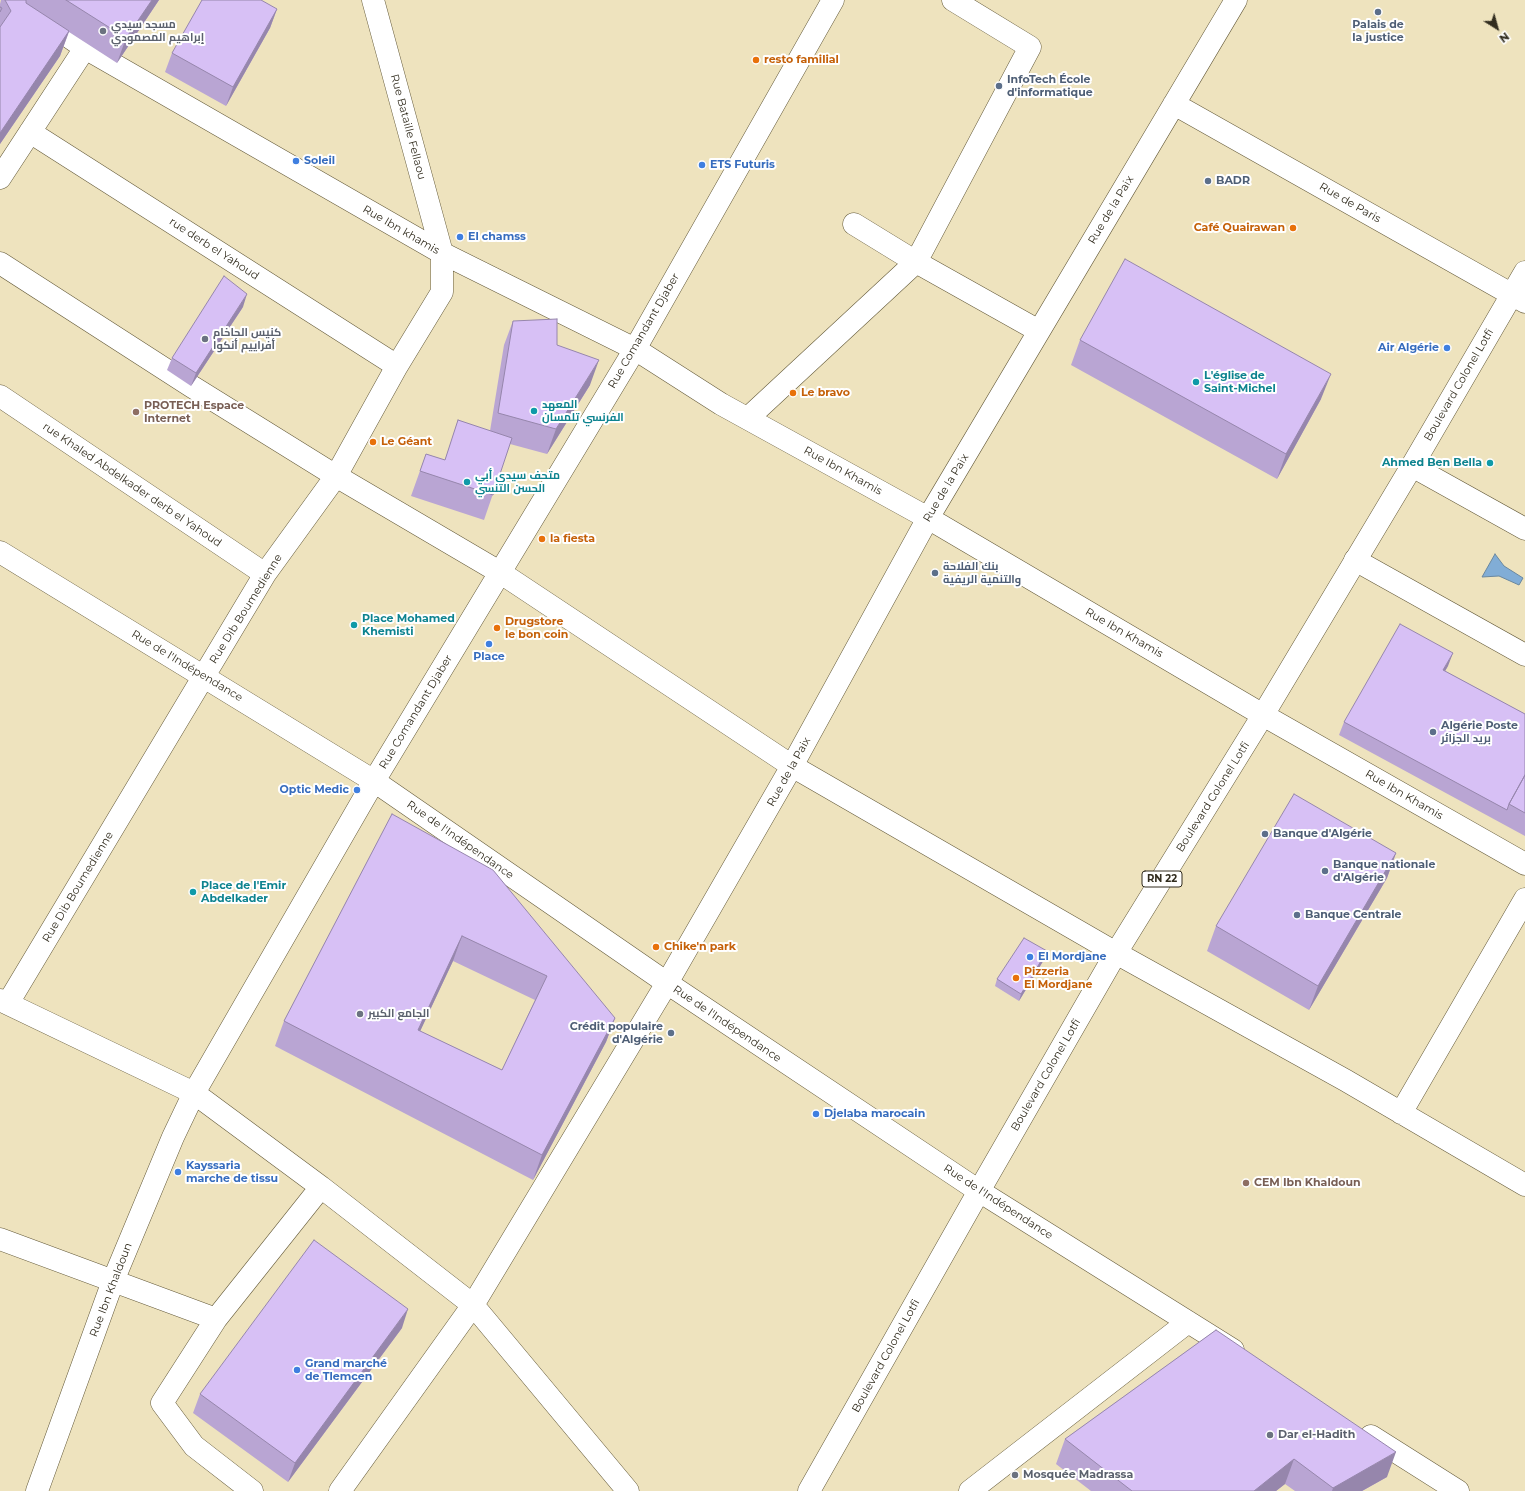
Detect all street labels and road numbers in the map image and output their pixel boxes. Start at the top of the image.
street label: Rue Bataille Fellaou [388,73,428,181]
street label: Rue de la Paix [1085,173,1137,247]
street label: Rue de Paris [1317,180,1383,226]
street label: Rue Ibn khamis [360,203,442,257]
street label: rue derb el Yahoud [167,215,261,283]
street label: Rue Comandant Djaber [606,271,682,391]
street label: Boulevard Colonel Lotfi [1421,327,1497,443]
street label: rue Khaled Abdelkader derb el Yahoud [40,420,224,550]
street label: Rue Ibn Khamis [801,444,885,498]
street label: Rue de la Paix [920,451,972,525]
street label: Rue Dib Boumedienne [207,552,285,666]
street label: Rue Ibn Khamis [1083,605,1165,661]
street label: Rue de l'Indépendance [129,627,245,705]
street label: Rue Comandant Djaber [377,653,455,771]
street label: Rue de la Paix [765,735,813,809]
street label: Boulevard Colonel Lotfi [1174,739,1252,855]
street label: Rue Ibn Khamis [1363,767,1445,823]
street label: Rue de l'Indépendance [404,798,516,882]
street label: Rue Dib Boumedienne [40,829,116,945]
road number: RN 22 [1142,871,1182,887]
street label: Rue de l'Indépendance [670,983,784,1065]
street label: Boulevard Colonel Lotfi [1008,1017,1084,1133]
street label: Rue de l'Indépendance [941,1162,1055,1242]
street label: Rue Ibn Khaldoun [87,1241,135,1339]
street label: Boulevard Colonel Lotfi [849,1297,923,1415]

